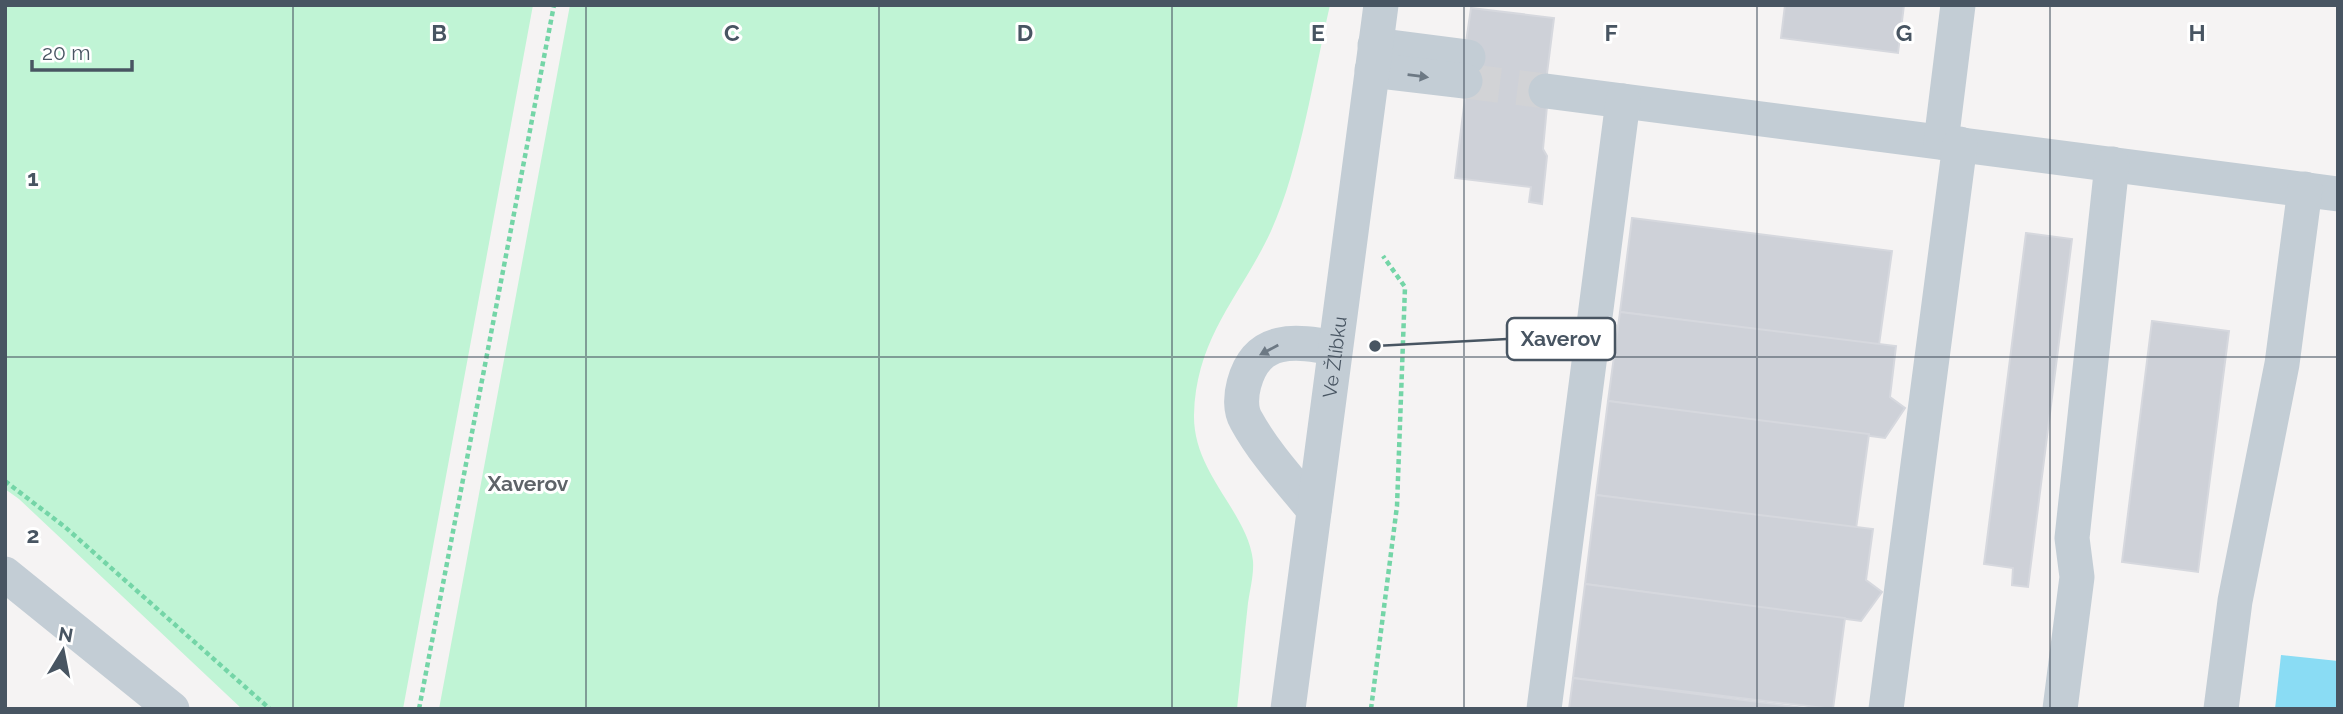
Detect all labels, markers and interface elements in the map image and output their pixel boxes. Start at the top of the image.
text: B [431,19,447,46]
text: C [724,19,740,46]
text: D [1017,19,1033,46]
text: E [1311,19,1325,46]
text: F [1604,19,1618,46]
text: G [1896,19,1912,46]
text: H [2188,19,2206,46]
scale bar [32,28,131,72]
text: 20 m [42,40,90,65]
one-way arrow [1407,70,1429,81]
text: 1 [27,164,39,191]
street label: Ve Žlíbku [1318,315,1351,399]
callout: Xaverov [1507,318,1615,360]
text: Xaverov [1520,326,1602,351]
one-way arrow [1260,344,1279,356]
district label: Xaverov [487,471,569,496]
text: 2 [27,521,39,548]
north arrow [28,616,98,686]
text: N [57,622,75,646]

